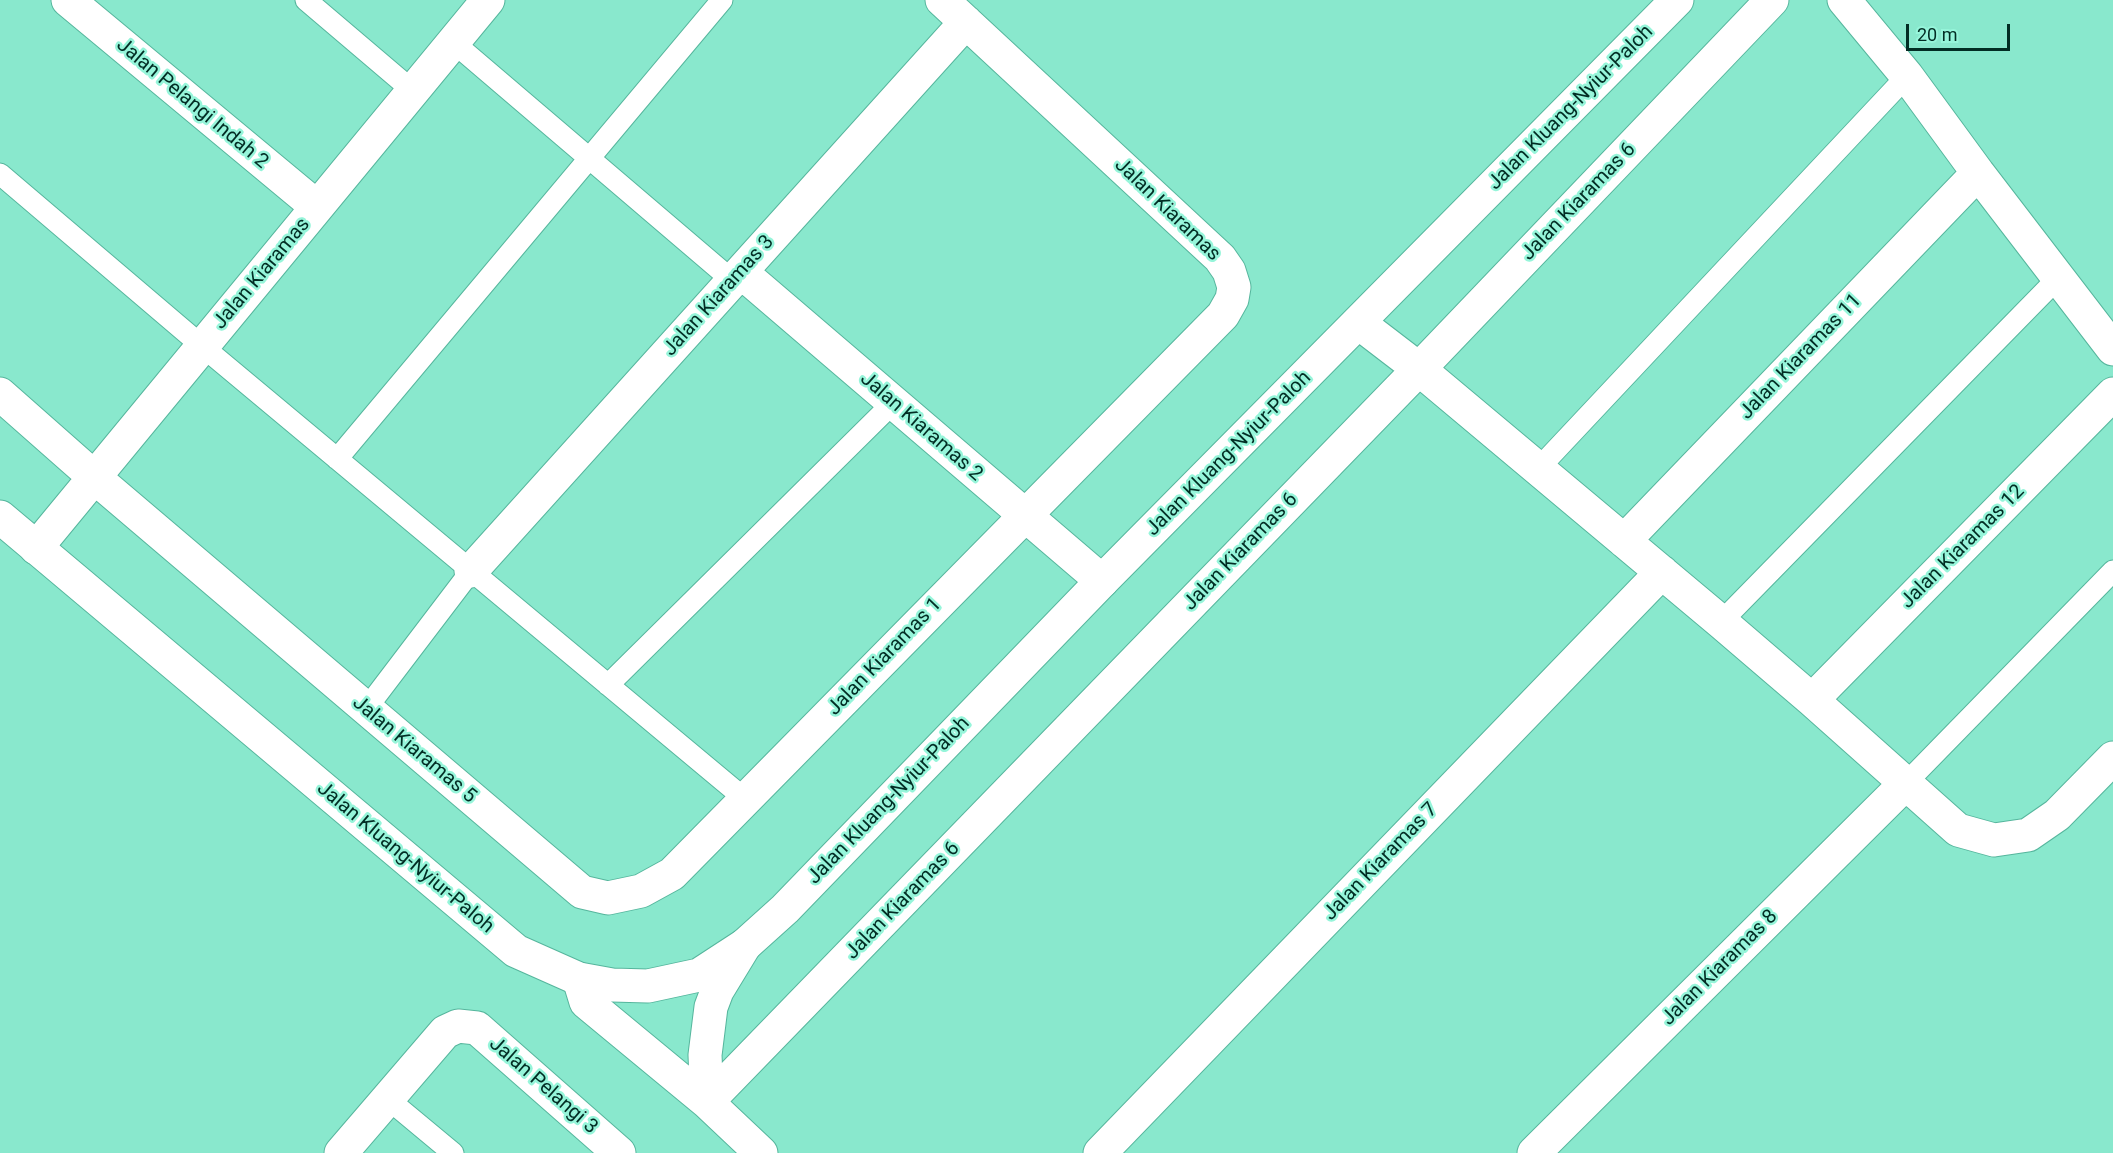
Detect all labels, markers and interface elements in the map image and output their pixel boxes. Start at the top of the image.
scale bar [1909,12,2012,50]
street label: Jalan Kluang-Nyiur-Paloh [1484,21,1658,195]
text: 20 m [1917,24,1957,45]
street label: Jalan Pelangi Indah 2 [111,34,273,174]
street label: Jalan Kiaramas 6 [1517,138,1641,266]
street label: Jalan Kiaramas [1109,153,1225,267]
street label: Jalan Kiaramas [208,213,316,335]
street label: Jalan Kiaramas 3 [659,231,779,361]
street label: Jalan Kiaramas 11 [1735,289,1867,425]
street label: Jalan Kiaramas 2 [855,367,987,487]
street label: Jalan Kluang-Nyiur-Paloh [1142,367,1316,541]
street label: Jalan Kiaramas 12 [1896,480,2030,614]
street label: Jalan Kiaramas 6 [1179,488,1303,616]
street label: Jalan Kiaramas 1 [823,593,947,721]
street label: Jalan Kiaramas 5 [347,691,481,809]
street label: Jalan Kluang-Nyiur-Paloh [803,712,975,890]
street label: Jalan Kluang-Nyiur-Paloh [312,777,498,939]
street label: Jalan Kiaramas 7 [1319,798,1443,926]
street label: Jalan Kiaramas 6 [841,837,965,965]
street label: Jalan Kiaramas 8 [1657,905,1783,1031]
street label: Jalan Pelangi 3 [484,1032,602,1140]

